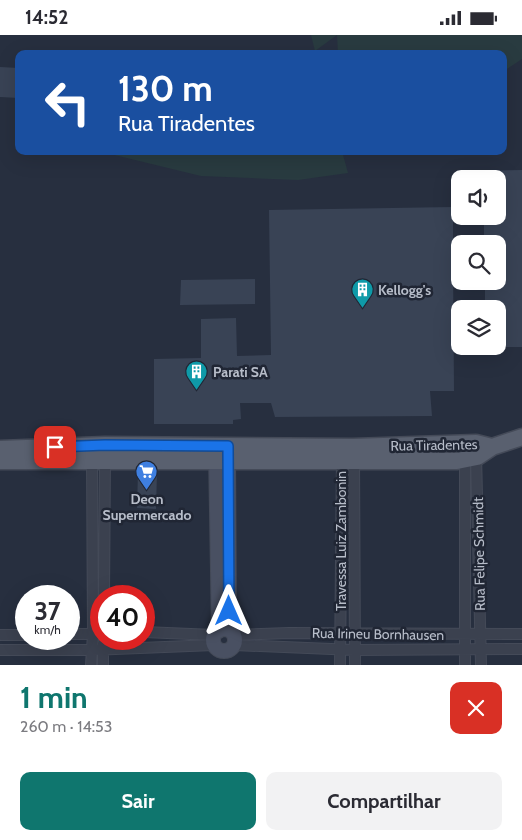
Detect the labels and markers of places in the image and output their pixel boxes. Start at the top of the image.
building icon: Kellogg's [350,278,374,309]
place label: Kellogg's [378,281,431,299]
building icon: Parati SA [185,360,209,391]
place label: Parati SA [213,363,268,381]
pin [34,426,76,468]
supermarket icon: Deon Supermercado [135,459,159,490]
place label: Deon Supermercado [103,490,191,524]

